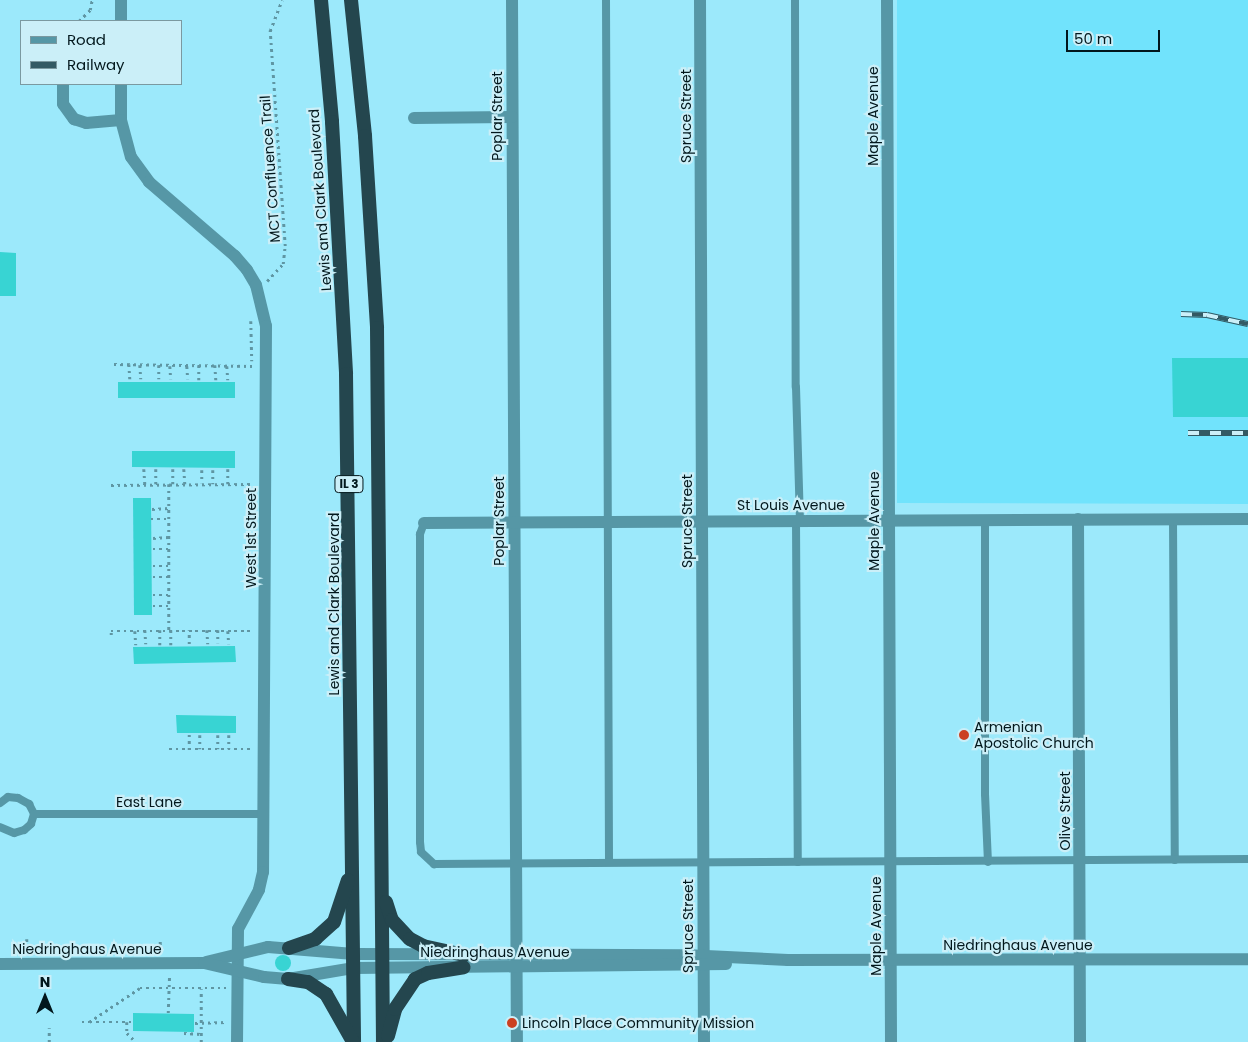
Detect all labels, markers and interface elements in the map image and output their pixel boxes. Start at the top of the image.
legend [20,20,182,85]
scale bar [1068,20,1162,52]
text: 50 m [1074,28,1112,49]
text: Road [67,29,106,50]
text: Railway [67,54,125,75]
street label: Maple Avenue [865,66,881,166]
street label: Spruce Street [678,69,694,163]
street label: Poplar Street [489,71,505,161]
street label: MCT Confluence Trail [256,95,284,243]
street label: Lewis and Clark Boulevard [305,108,335,292]
street label: Maple Avenue [866,471,882,571]
road number: IL 3 [334,474,364,494]
street label: Spruce Street [679,474,695,568]
street label: Poplar Street [491,476,507,566]
street label: West 1st Street [243,488,259,588]
street label: St Louis Avenue [737,497,845,513]
street label: Lewis and Clark Boulevard [326,513,342,695]
place label: Armenian Apostolic Church [974,719,1094,752]
marker: Armenian Apostolic Church [958,729,970,741]
street label: Olive Street [1057,771,1073,851]
street label: East Lane [116,794,182,810]
street label: Maple Avenue [868,876,884,976]
street label: Spruce Street [680,879,696,973]
street label: Niedringhaus Avenue [943,937,1093,953]
street label: Niedringhaus Avenue [12,941,162,957]
street label: Niedringhaus Avenue [420,944,570,960]
north arrow [20,972,70,1022]
text: N [40,972,50,992]
place label: Lincoln Place Community Mission [522,1015,754,1031]
marker: Lincoln Place Community Mission [506,1017,518,1029]

